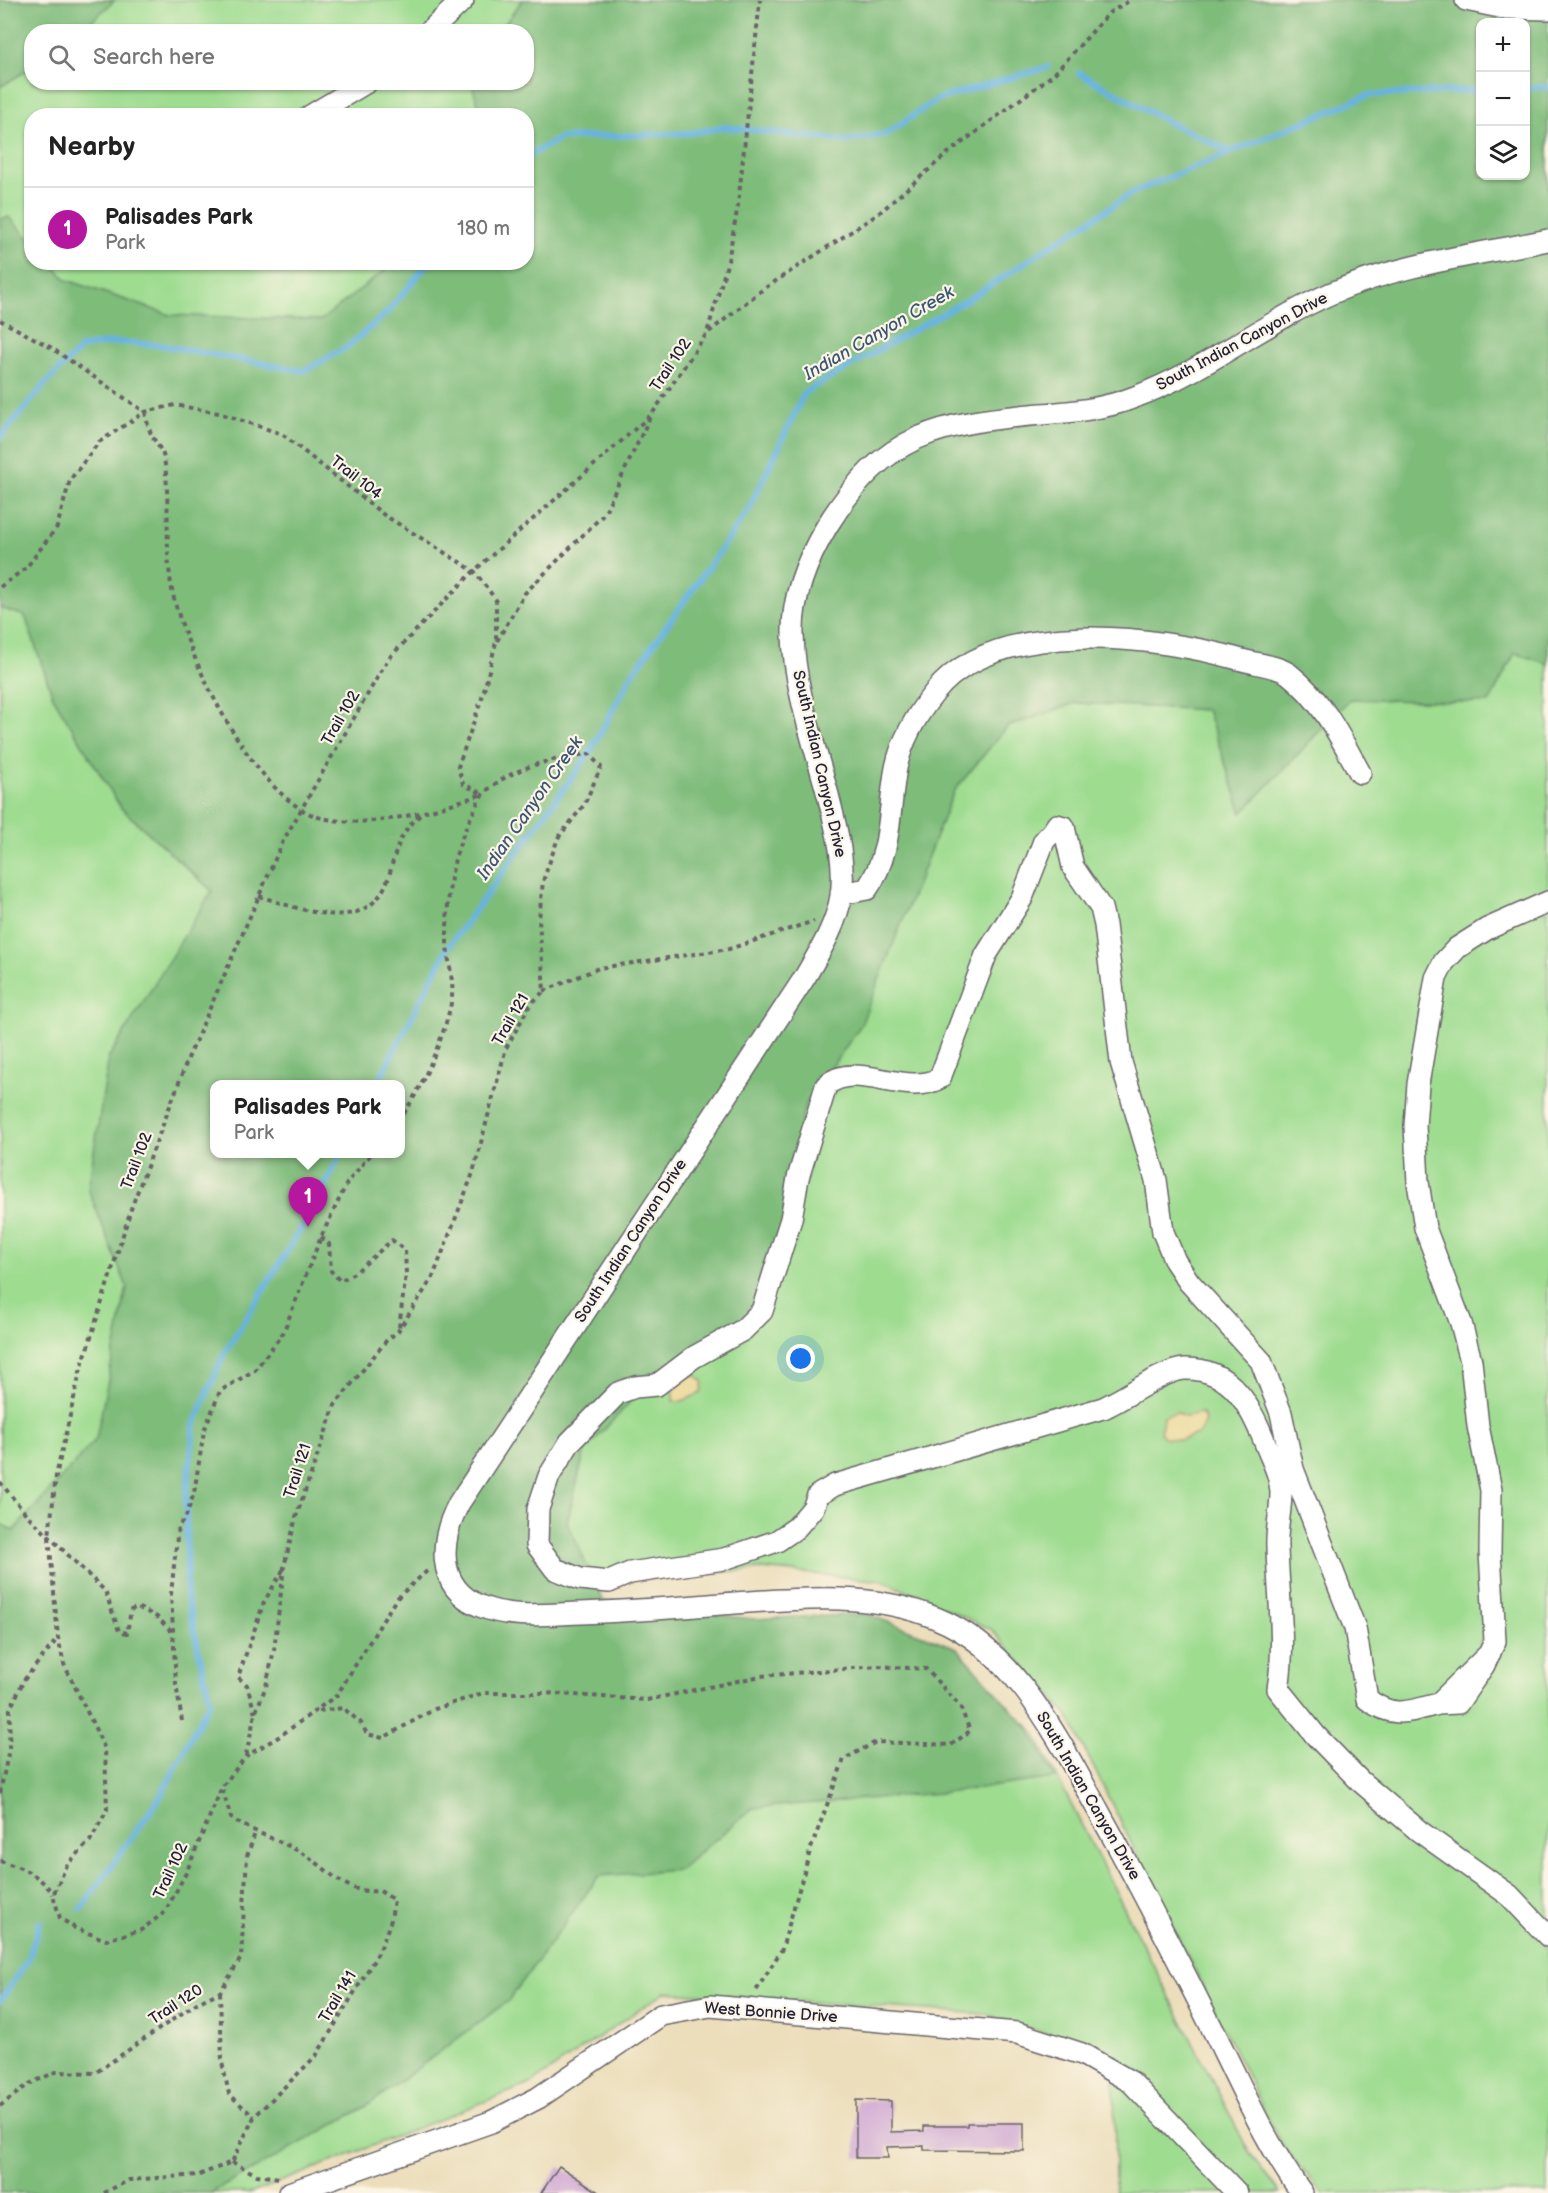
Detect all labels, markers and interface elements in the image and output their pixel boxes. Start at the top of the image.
map controls [1476,18,1530,180]
button: + [1476,18,1530,72]
search box [24,24,534,90]
icon: search [45,41,78,74]
text: Search here [93,44,215,71]
button: − [1476,72,1530,126]
button: layers [1476,126,1530,180]
text: Nearby [48,132,135,163]
text: Palisades Park [105,204,253,231]
text: 1 [63,217,72,241]
text: 180 m [457,217,510,241]
text: Park [105,231,145,255]
water label: Indian Canyon Creek [799,281,959,385]
street label: South Indian Canyon Drive [1153,288,1331,395]
street label: Trail 102 [646,334,696,395]
street label: Trail 104 [326,452,386,504]
street label: South Indian Canyon Drive [788,669,850,860]
street label: Trail 102 [318,687,365,749]
water label: Indian Canyon Creek [472,731,588,884]
street label: Trail 121 [489,991,533,1049]
popup [210,1080,405,1158]
text: Palisades Park [234,1094,381,1121]
text: Park [234,1121,274,1145]
street label: Trail 102 [117,1129,157,1192]
street label: South Indian Canyon Drive [571,1155,691,1326]
pin: 1 [288,1178,328,1227]
your location [786,1344,815,1373]
street label: Trail 121 [280,1441,316,1501]
street label: South Indian Canyon Drive [1032,1708,1144,1884]
street label: Trail 102 [150,1839,193,1902]
street label: Trail 141 [315,1968,361,2026]
street label: Trail 120 [146,1981,206,2029]
street label: West Bonnie Drive [704,1999,839,2027]

